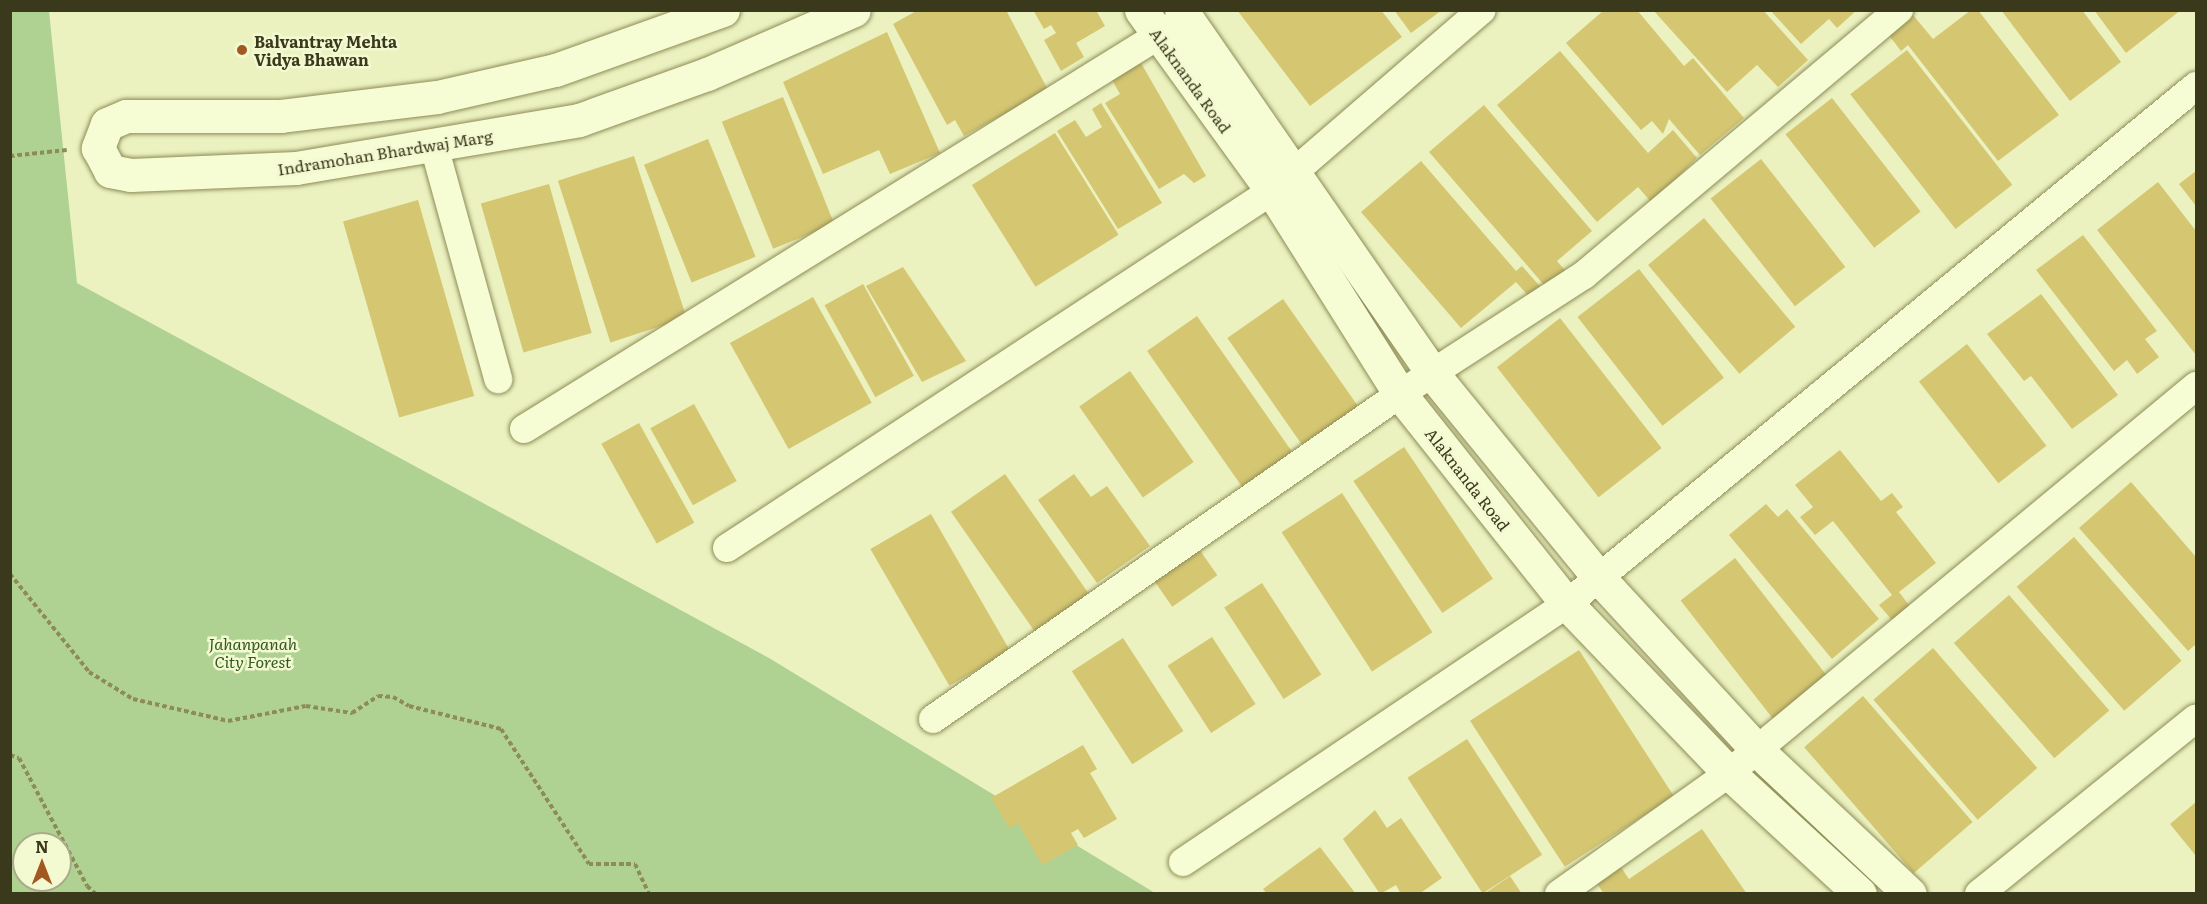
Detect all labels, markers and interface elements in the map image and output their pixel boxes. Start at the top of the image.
street label: Alaknanda Road [1146,24,1236,136]
place label: Balvantray Mehta Vidya Bhawan [254,31,397,69]
marker: Balvantray Mehta Vidya Bhawan [235,43,249,57]
street label: Indramohan Bhardwaj Marg [276,125,494,179]
street label: Alaknanda Road [1422,424,1514,534]
park label: Jahanpanah City Forest [209,633,297,671]
north arrow [12,832,72,892]
text: N [35,834,49,858]

